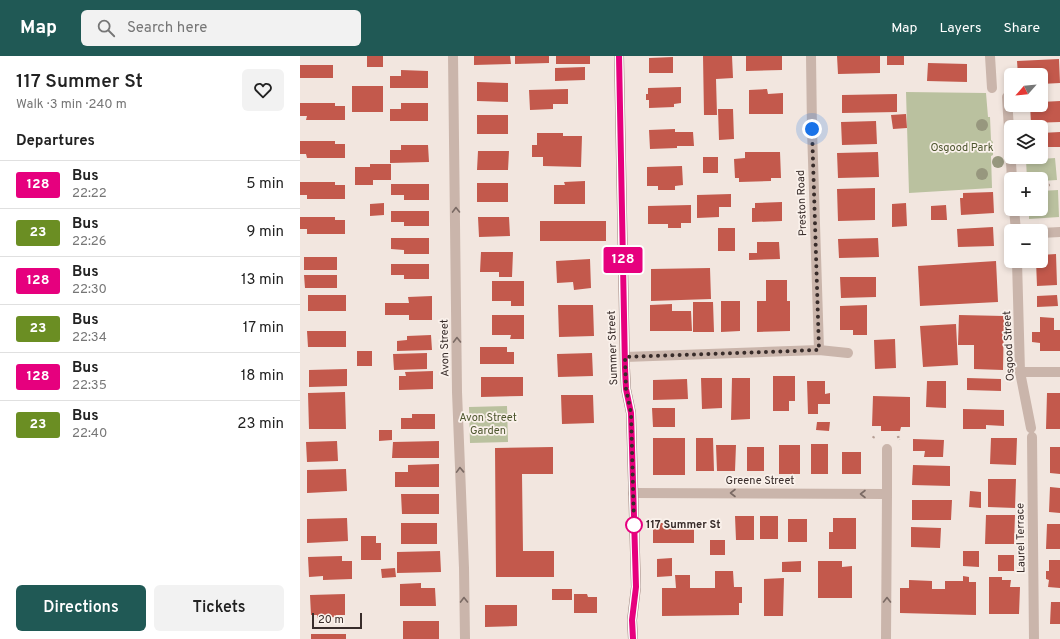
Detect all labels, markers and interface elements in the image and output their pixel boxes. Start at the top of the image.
search box [81,10,361,46]
text: Map [20,16,57,40]
icon: search [95,17,117,39]
text: Search here [127,19,207,38]
text: Map [891,20,917,37]
text: Layers [939,20,981,37]
text: Share [1003,20,1040,37]
north arrow [1004,68,1048,112]
map controls [1004,68,1048,268]
button: heart [242,69,284,111]
text: 117 Summer St [16,70,143,94]
text: Walk · 3 min · 240 m [16,97,127,113]
your location [802,119,822,139]
button: layers [1004,120,1048,164]
text: Departures [16,132,95,151]
park label: Osgood Park [930,141,994,155]
text: Bus [72,167,99,186]
street label: Preston Road [794,170,810,236]
button: + [1004,172,1048,216]
text: 5 min [246,175,284,194]
text: 128 [27,176,49,193]
text: 22:22 [72,186,107,202]
one-way arrow [452,207,460,213]
text: Bus [72,215,99,234]
text: 9 min [247,223,284,242]
text: 23 [30,224,46,241]
button: − [1004,224,1048,268]
text: 22:26 [72,234,107,250]
line badge: 128 [600,247,646,273]
text: 128 [612,251,634,268]
text: Bus [72,263,99,282]
text: 13 min [241,271,284,290]
text: 128 [27,272,49,289]
text: 22:30 [72,282,107,298]
street label: Summer Street [605,310,621,386]
street label: Osgood Street [1000,310,1018,382]
text: Bus [72,311,99,330]
text: 17 min [243,319,284,338]
street label: Avon Street [437,319,453,377]
text: 23 [30,320,46,337]
text: 22:34 [72,330,107,346]
one-way arrow [453,337,461,343]
text: Bus [72,359,99,378]
text: 18 min [241,367,284,386]
text: 128 [27,368,49,385]
text: 22:35 [72,378,107,394]
text: Bus [72,407,99,426]
park label: Avon Street Garden [459,411,517,438]
text: 23 min [237,415,284,434]
text: 23 [30,416,46,433]
text: 22:40 [72,426,107,442]
one-way arrow [456,467,464,473]
street label: Greene Street [726,474,794,488]
one-way arrow [730,489,736,497]
one-way arrow [860,490,866,498]
street label: Laurel Terrace [1013,503,1029,573]
marker: 117 Summer St [625,516,643,534]
place label: 117 Summer St [646,518,721,532]
button: Directions [16,585,146,631]
button: Tickets [154,585,284,631]
one-way arrow [460,597,468,603]
one-way arrow [883,597,891,603]
scale bar [312,611,362,630]
text: 20 m [318,613,344,627]

